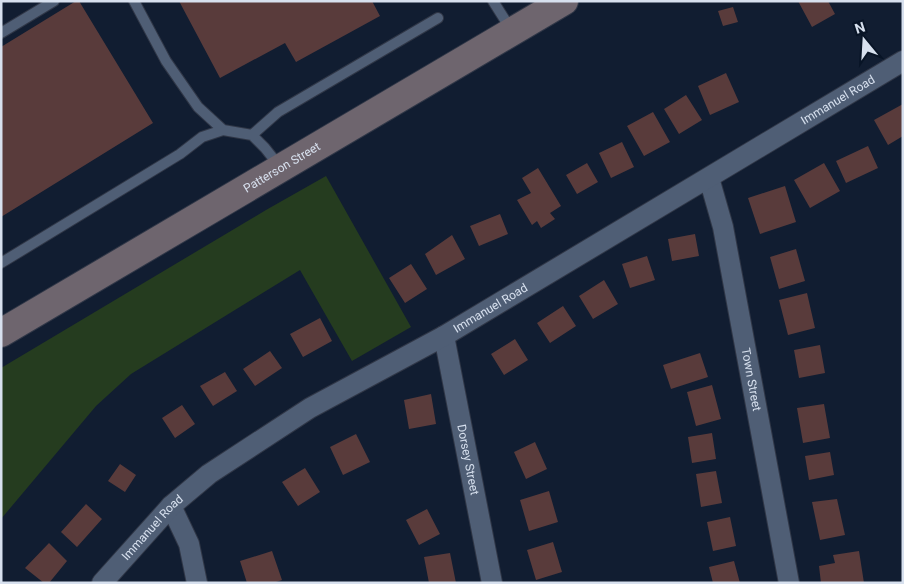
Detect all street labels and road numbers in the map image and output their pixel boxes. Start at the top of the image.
street label: Immanuel Road [798,72,877,128]
street label: Patterson Street [241,139,323,195]
street label: Immanuel Road [451,281,530,336]
street label: Town Street [739,347,764,412]
street label: Dorsey Street [454,423,482,496]
street label: Immanuel Road [119,492,186,563]

